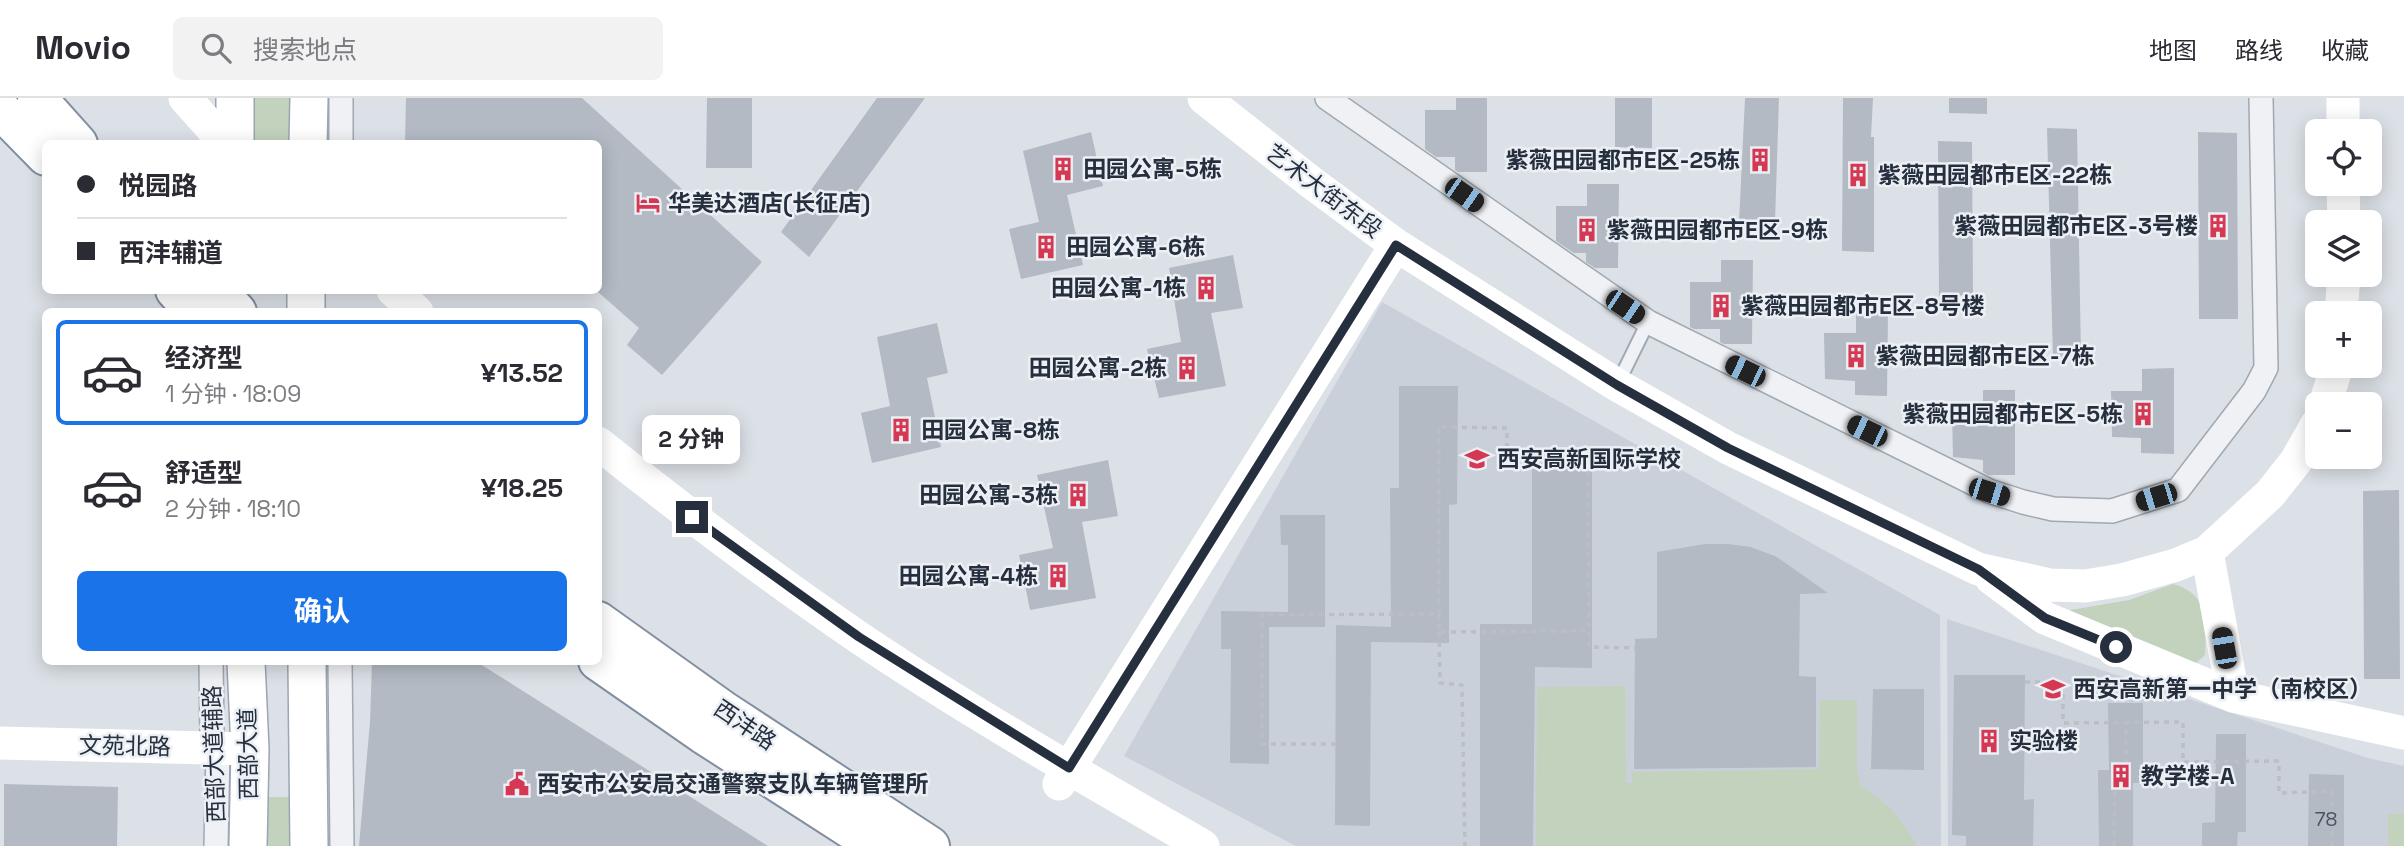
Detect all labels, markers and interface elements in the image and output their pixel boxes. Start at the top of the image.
search box [173,17,663,80]
text: Movio [35,27,131,69]
icon: search [197,29,235,67]
text: 搜索地点 [253,33,357,67]
text: 地图 [2149,35,2197,66]
text: 路线 [2235,35,2283,66]
text: 收藏 [2321,35,2369,66]
map controls [2305,119,2382,469]
button: locate [2305,119,2382,196]
street label: 艺术大街东段 [1260,137,1388,245]
place label: 紫薇田园都市E区-25栋 [1506,145,1740,175]
building icon: 紫薇田园都市E区-25栋 [1746,146,1774,174]
place label: 田园公寓-5栋 [1083,154,1222,184]
building icon: 田园公寓-5栋 [1049,155,1077,183]
place label: 紫薇田园都市E区-22栋 [1878,160,2112,190]
building icon: 紫薇田园都市E区-22栋 [1844,161,1872,189]
text: 悦园路 [119,169,197,203]
car [1441,174,1488,216]
place label: 华美达酒店(长征店) [668,188,870,218]
hotel icon: 华美达酒店(长征店) [634,189,662,217]
button: layers [2305,210,2382,287]
place label: 紫薇田园都市E区-3号楼 [1954,211,2198,241]
building icon: 紫薇田园都市E区-3号楼 [2204,212,2232,240]
place label: 紫薇田园都市E区-9栋 [1607,215,1828,245]
building icon: 紫薇田园都市E区-9栋 [1573,216,1601,244]
place label: 田园公寓-6栋 [1066,232,1205,262]
building icon: 田园公寓-6栋 [1032,233,1060,261]
text: 西沣辅道 [119,236,223,270]
place label: 田园公寓-1栋 [1051,273,1186,303]
building icon: 田园公寓-1栋 [1192,274,1220,302]
car [1602,287,1649,327]
place label: 紫薇田园都市E区-8号楼 [1741,291,1984,321]
building icon: 紫薇田园都市E区-8号楼 [1707,292,1735,320]
button: + [2305,301,2382,378]
icon: car [81,341,144,404]
text: 经济型 [165,341,243,375]
place label: 紫薇田园都市E区-7栋 [1876,341,2094,371]
building icon: 紫薇田园都市E区-7栋 [1842,342,1870,370]
car [1722,352,1769,390]
place label: 田园公寓-2栋 [1028,353,1167,383]
building icon: 田园公寓-2栋 [1173,354,1201,382]
text: ¥13.52 [481,356,563,390]
text: 1 分钟 · 18:09 [165,379,301,409]
button: − [2305,392,2382,469]
place label: 紫薇田园都市E区-5栋 [1903,399,2123,429]
building icon: 紫薇田园都市E区-5栋 [2129,400,2157,428]
car [1844,412,1891,450]
place label: 田园公寓-8栋 [921,415,1060,445]
callout: 2 分钟 [643,416,741,464]
building icon: 田园公寓-8栋 [887,416,915,444]
text: 2 分钟 [658,424,724,454]
place label: 西安高新国际学校 [1497,444,1681,474]
school or university icon: 西安高新国际学校 [1463,445,1491,473]
icon: car [81,456,144,519]
text: 舒适型 [165,456,243,490]
text: ¥18.25 [481,471,563,505]
car [1966,476,2013,508]
place label: 田园公寓-3栋 [919,480,1058,510]
building icon: 田园公寓-3栋 [1064,481,1092,509]
car [2133,481,2180,513]
text: 2 分钟 · 18:10 [165,494,301,524]
route end [676,501,708,533]
place label: 田园公寓-4栋 [898,561,1038,591]
building icon: 田园公寓-4栋 [1044,562,1072,590]
button: 确认 [77,571,567,651]
car [2211,625,2238,671]
route start [2100,631,2132,663]
place label: 西安高新第一中学（南校区） [2073,674,2372,704]
school or university icon: 西安高新第一中学（南校区） [2039,675,2067,703]
street label: 西部大道辅路 [197,685,231,823]
street label: 西沣路 [708,693,782,757]
street label: 西部大道 [232,708,264,800]
place label: 实验楼 [2009,726,2078,756]
building icon: 实验楼 [1975,727,2003,755]
street label: 文苑北路 [79,730,171,762]
place label: 教学楼-A [2141,761,2235,791]
building icon: 教学楼-A [2107,762,2135,790]
place label: 西安市公安局交通警察支队车辆管理所 [537,769,928,799]
public building icon: 西安市公安局交通警察支队车辆管理所 [503,770,531,798]
house number: 78 [2315,807,2337,832]

